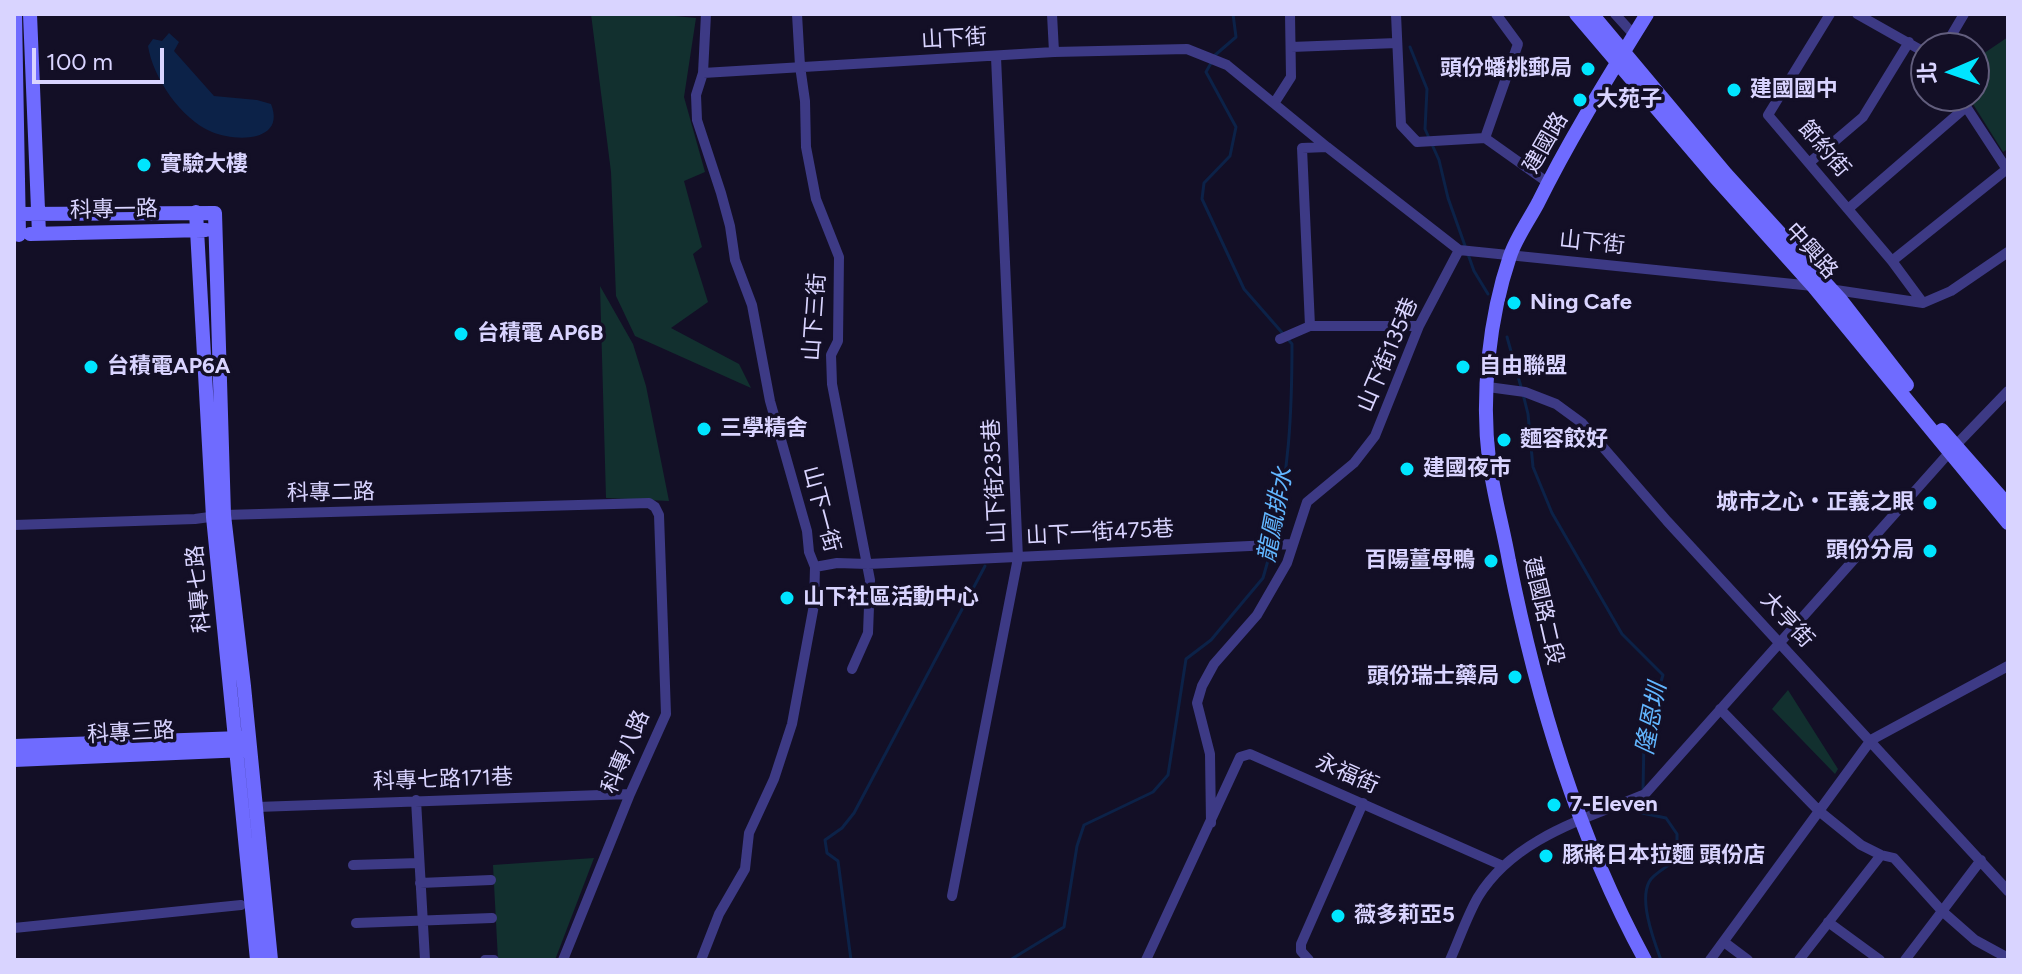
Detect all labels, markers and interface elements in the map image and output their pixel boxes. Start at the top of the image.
street label: 山下街 [920,24,988,54]
scale bar [36,32,168,82]
north arrow [1910,32,1990,112]
text: 100 m [46,47,113,76]
place label: 頭份蟠桃郵局 [1440,56,1572,82]
marker: 頭份蟠桃郵局 [1579,60,1597,78]
text: 北 [1914,61,1941,84]
place label: 建國國中 [1750,77,1838,103]
marker: 建國國中 [1725,81,1743,99]
place label: 大苑子 [1596,87,1662,113]
marker: 大苑子 [1571,91,1589,109]
street label: 建國路 [1518,108,1574,178]
street label: 節約街 [1792,115,1856,183]
place label: 實驗大樓 [160,152,248,178]
marker: 實驗大樓 [135,156,153,174]
street label: 科專一路 [70,196,158,224]
street label: 中興路 [1779,218,1843,284]
street label: 山下街 [1558,226,1626,260]
street label: 山下三街 [799,272,831,362]
place label: Ning Cafe [1530,290,1632,316]
street label: 山下街135巷 [1352,294,1424,416]
marker: Ning Cafe [1505,294,1523,312]
place label: 台積電 AP6B [477,321,603,347]
marker: 台積電 AP6B [452,325,470,343]
place label: 台積電AP6A [107,354,230,380]
place label: 自由聯盟 [1479,354,1567,380]
marker: 台積電AP6A [82,358,100,376]
marker: 自由聯盟 [1454,358,1472,376]
place label: 三學精舍 [720,416,808,442]
street label: 山下街235巷 [979,418,1011,544]
marker: 三學精舍 [695,420,713,438]
place label: 麵容餃好 [1520,427,1608,453]
marker: 麵容餃好 [1495,431,1513,449]
place label: 建國夜市 [1423,456,1511,482]
marker: 建國夜市 [1398,460,1416,478]
street label: 山下一街 [797,463,845,555]
water label: 龍鳳排水 [1253,465,1299,565]
street label: 科專二路 [287,479,375,507]
place label: 城市之心‧正義之眼 [1716,490,1914,516]
marker: 城市之心‧正義之眼 [1921,494,1939,512]
street label: 山下一街475巷 [1025,516,1175,550]
place label: 頭份分局 [1826,538,1914,564]
marker: 頭份分局 [1921,542,1939,560]
street label: 科專七路 [182,544,216,634]
place label: 百陽薑母鴨 [1365,548,1475,574]
marker: 百陽薑母鴨 [1482,552,1500,570]
street label: 建國路二段 [1518,554,1568,668]
place label: 山下社區活動中心 [803,585,979,611]
street label: 大亨街 [1755,587,1819,653]
marker: 山下社區活動中心 [778,589,796,607]
place label: 頭份瑞士藥局 [1367,664,1499,690]
marker: 頭份瑞士藥局 [1506,668,1524,686]
water label: 隆恩圳 [1631,681,1673,757]
street label: 科專八路 [597,706,655,798]
street label: 科專三路 [86,718,176,748]
street label: 永福街 [1311,749,1383,799]
street label: 科專七路171巷 [373,764,513,796]
place label: 7-Eleven [1570,792,1658,818]
marker: 7-Eleven [1545,796,1563,814]
place label: 豚將日本拉麵 頭份店 [1562,843,1765,869]
marker: 豚將日本拉麵 頭份店 [1537,847,1555,865]
place label: 薇多莉亞5 [1354,903,1455,929]
marker: 薇多莉亞5 [1329,907,1347,925]

